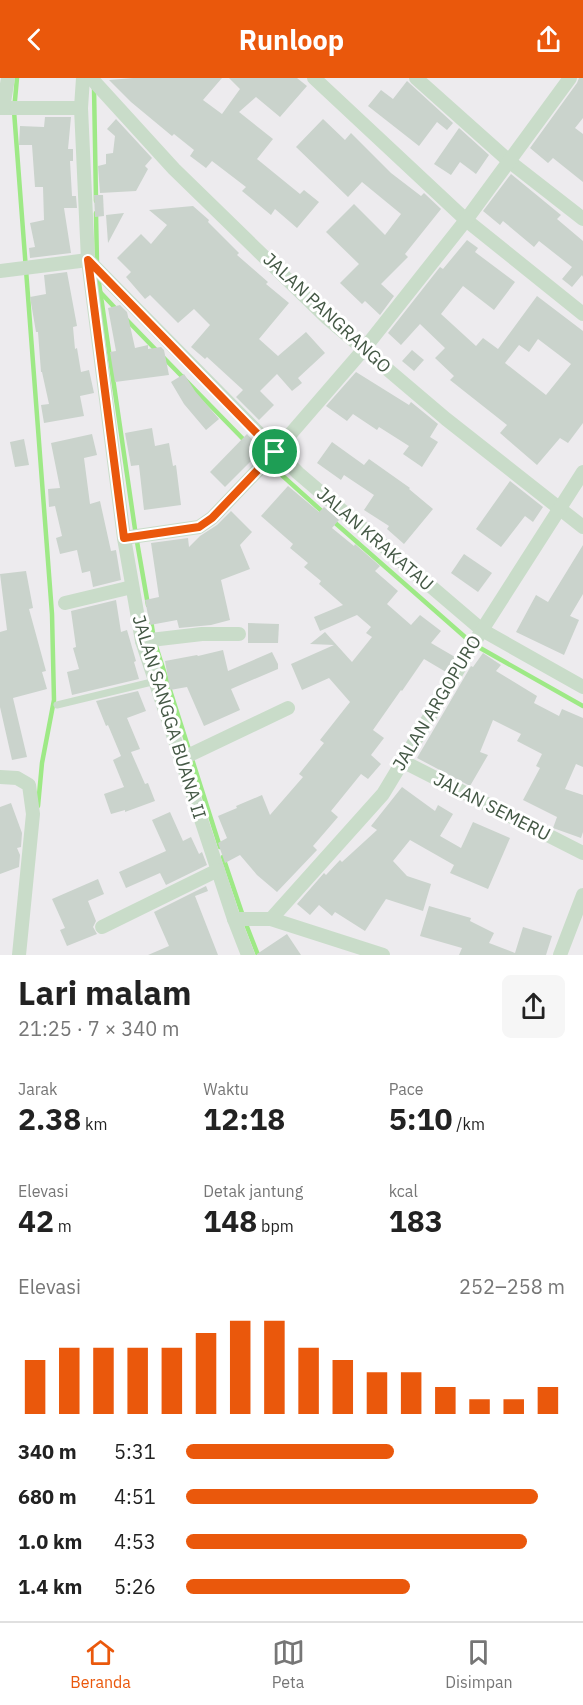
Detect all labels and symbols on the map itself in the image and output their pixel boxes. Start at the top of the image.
street label: JALAN PANGRANGO [259,247,396,378]
pin [249,426,300,477]
street label: JALAN KRAKATAU [312,482,438,596]
street label: JALAN SANGGA BUANA II [127,612,211,822]
street label: JALAN ARGOPURO [387,631,486,775]
street label: JALAN SEMERU [430,767,555,846]

